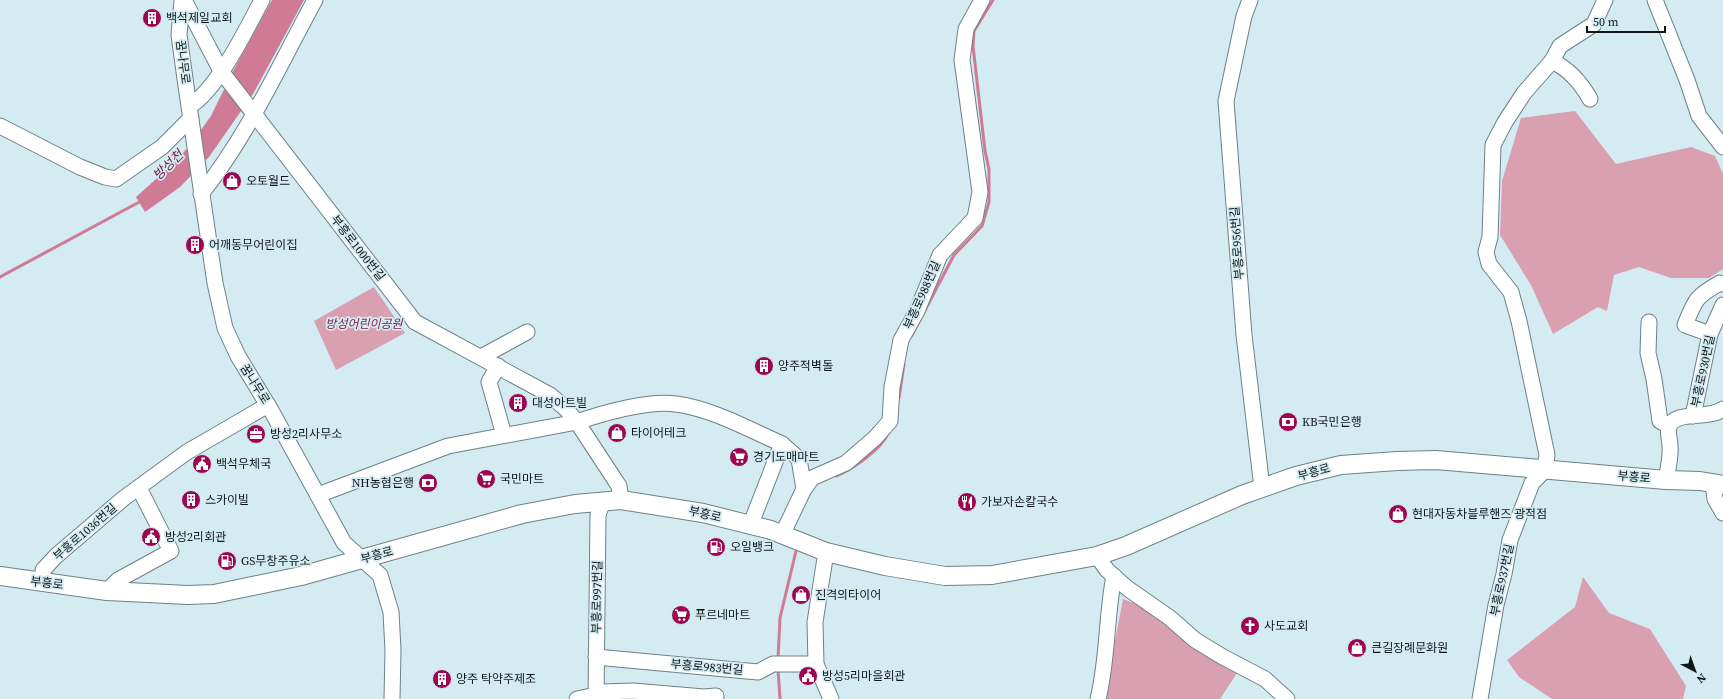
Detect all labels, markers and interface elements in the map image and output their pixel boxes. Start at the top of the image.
building icon: 백석제일교회 [141,7,163,29]
scale bar [1587,8,1665,34]
place label: 백석제일교회 [166,10,232,26]
text: 50 m [1593,14,1619,30]
street label: 꿈나무로 [172,39,194,85]
water label: 방성천 [149,146,188,184]
shop icon: 오토월드 [221,170,243,192]
place label: 오토월드 [246,173,290,189]
street label: 부흥로956번길 [1226,206,1248,280]
street label: 부흥로1000번길 [327,212,389,284]
building icon: 어깨동무어린이집 [184,234,206,256]
place label: 어깨동무어린이집 [209,237,297,253]
street label: 부흥로988번길 [900,258,944,332]
park label: 방성어린이공원 [325,316,404,332]
street label: 부흥로930번길 [1688,334,1718,408]
building icon: 양주적벽돌 [753,355,775,377]
place label: 양주적벽돌 [778,358,833,374]
street label: 꿈나무로 [237,361,273,407]
building icon: 대성아트빌 [507,392,529,414]
place label: 대성아트빌 [532,395,587,411]
bank icon: KB국민은행 [1277,411,1299,433]
place label: KB국민은행 [1302,414,1362,430]
shop icon: 타이어테크 [606,422,628,444]
office icon: 방성2리사무소 [245,423,267,445]
place label: 타이어테크 [631,425,686,441]
place label: 방성2리사무소 [270,426,342,442]
supermarket icon: 경기도매마트 [728,446,750,468]
place label: 경기도매마트 [753,449,819,465]
public building icon: 백석우체국 [191,453,213,475]
place label: 백석우체국 [216,456,271,472]
street label: 부흥로 [1296,460,1332,484]
supermarket icon: 국민마트 [475,468,497,490]
street label: 부흥로 [1617,468,1651,486]
place label: 국민마트 [500,471,544,487]
bank icon: NH농협은행 [417,472,439,494]
place label: NH농협은행 [352,475,414,491]
building icon: 스카이빌 [180,489,202,511]
restaurant icon: 가보자손칼국수 [956,491,978,513]
place label: 스카이빌 [205,492,249,508]
place label: 가보자손칼국수 [981,494,1058,510]
street label: 부흥로1036번길 [50,500,120,564]
street label: 부흥로 [687,502,723,526]
shop icon: 현대자동차블루핸즈 광적점 [1387,503,1409,525]
place label: 현대자동차블루핸즈 광적점 [1412,506,1547,522]
public building icon: 방성2리회관 [140,526,162,548]
place label: 방성2리회관 [165,529,226,545]
fuel station icon: 오일뱅크 [705,536,727,558]
place label: 오일뱅크 [730,539,774,555]
street label: 부흥로 [359,543,395,567]
street label: 부흥로937번길 [1487,543,1517,617]
fuel station icon: GS무창주유소 [216,550,238,572]
place label: GS무창주유소 [241,553,311,569]
street label: 부흥로997번길 [588,560,606,634]
street label: 부흥로 [30,573,64,593]
shop icon: 진격의타이어 [790,584,812,606]
place label: 진격의타이어 [815,587,881,603]
supermarket icon: 푸르네마트 [670,604,692,626]
place label: 푸르네마트 [695,607,750,623]
church icon: 사도교회 [1239,615,1261,637]
place label: 사도교회 [1264,618,1308,634]
shop icon: 큰길장례문화원 [1346,637,1368,659]
place label: 큰길장례문화원 [1371,640,1448,656]
north arrow [1675,651,1715,691]
street label: 부흥로983번길 [670,656,744,678]
public building icon: 방성5리마을회관 [797,665,819,687]
building icon: 양주 탁약주제조 [431,668,453,690]
place label: 방성5리마을회관 [822,668,905,684]
text: N [1693,670,1709,686]
place label: 양주 탁약주제조 [456,671,536,687]

